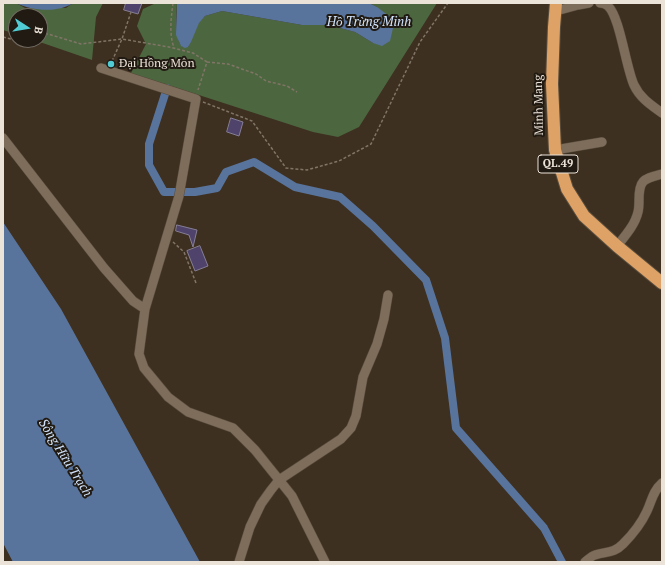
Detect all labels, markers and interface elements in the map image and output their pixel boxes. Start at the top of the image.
north arrow [8,8,48,48]
water label: Hồ Trừng Minh [327,14,411,30]
text: B [31,25,46,35]
place label: Đại Hồng Môn [119,57,195,71]
marker: Đại Hồng Môn [106,59,116,69]
street label: Minh Mang [531,74,547,136]
road number: QL.49 [538,155,578,173]
water label: Sông Hữu Trạch [35,416,95,500]

